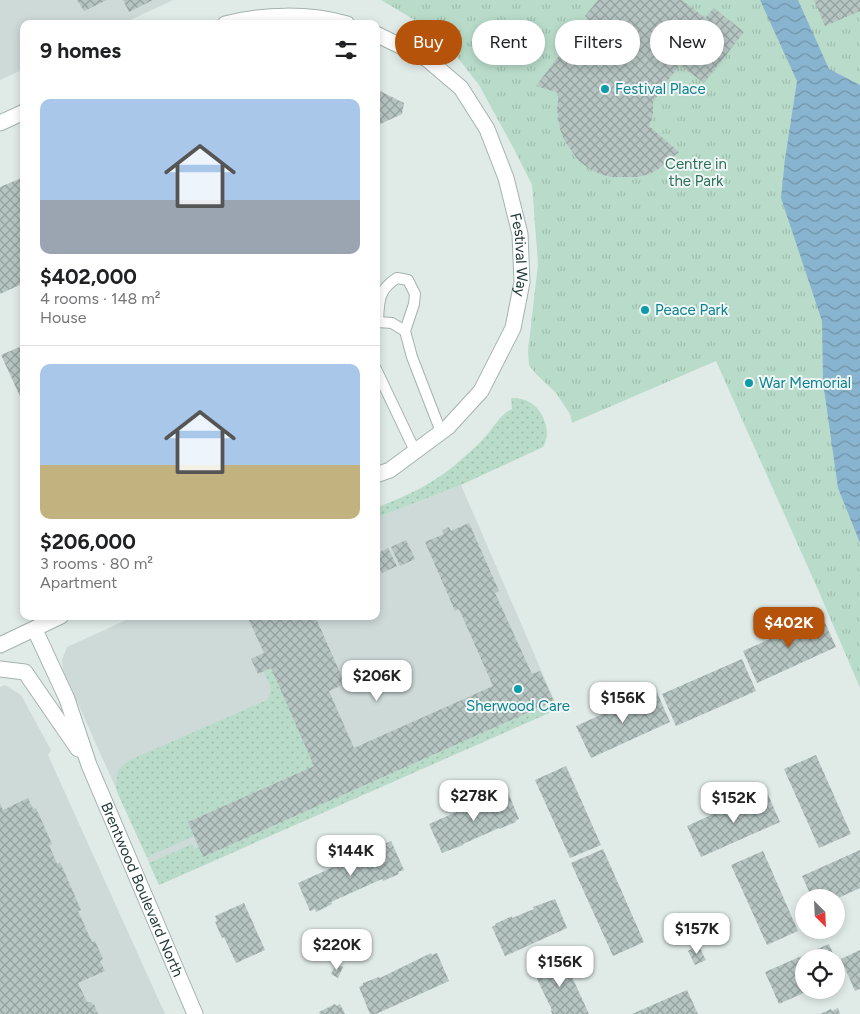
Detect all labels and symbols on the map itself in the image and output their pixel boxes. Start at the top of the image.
place label: Festival Place [615,80,706,98]
marker: Festival Place [599,83,611,95]
park label: Centre in the Park [665,155,727,190]
street label: Festival Way [506,211,531,298]
place label: Peace Park [655,301,729,319]
marker: Peace Park [639,304,651,316]
place label: War Memorial [759,374,851,392]
marker: War Memorial [743,377,755,389]
pin: $402K [754,606,824,649]
pin: $206K [342,660,412,702]
pin: $156K [588,682,658,724]
marker: Sherwood Care [512,683,524,695]
place label: Sherwood Care [466,697,570,715]
pin: $278K [439,780,509,822]
pin: $152K [699,782,769,824]
street label: Brentwood Boulevard North [97,800,187,980]
pin: $144K [316,834,386,877]
north arrow [795,889,845,939]
pin: $157K [662,912,732,955]
pin: $220K [302,928,372,971]
pin: $156K [525,946,595,988]

